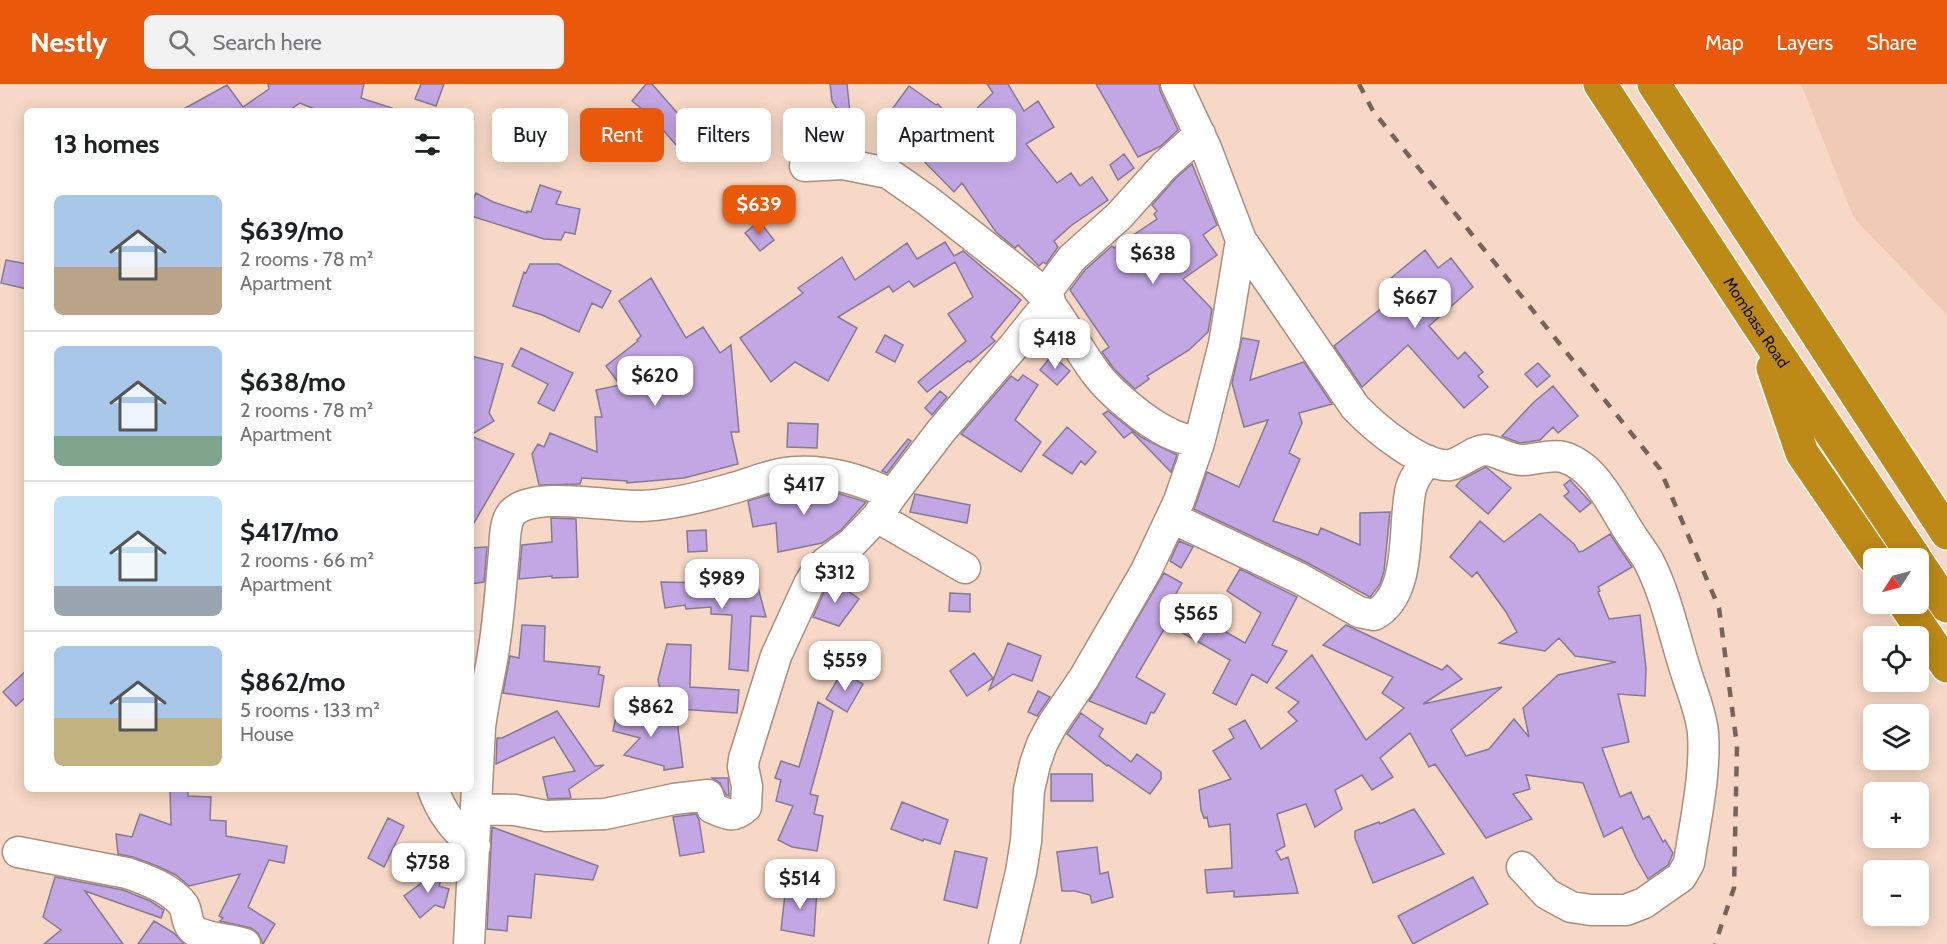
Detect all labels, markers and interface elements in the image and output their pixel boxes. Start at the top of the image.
search box [144,15,564,69]
text: Nestly [30,25,108,59]
icon: search [165,26,198,59]
text: Search here [213,29,322,56]
text: Map [1705,30,1744,55]
text: Layers [1777,30,1833,55]
text: Share [1866,30,1917,55]
chip: Buy [492,108,568,162]
chip: Rent [580,108,664,162]
chip: Filters [676,108,771,162]
chip: New [783,108,865,162]
chip: Apartment [877,108,1016,162]
text: 13 homes [54,128,160,160]
icon: filters [411,128,444,161]
pin: $639 [723,185,795,236]
text: $639 [737,192,781,216]
text: $639/mo [240,215,344,247]
icon: home [102,219,174,291]
pin: $638 [1117,234,1189,285]
text: $638 [1130,241,1176,265]
text: 2 rooms · 78 m² [240,247,373,271]
text: Apartment [240,271,332,295]
street label: Mombasa Road [1719,273,1793,371]
pin: $667 [1379,278,1451,329]
text: $667 [1393,285,1437,309]
pin: $418 [1019,319,1091,370]
text: $418 [1033,326,1077,350]
pin: $620 [619,356,691,407]
text: $620 [631,363,679,387]
text: $638/mo [240,366,345,398]
icon: home [102,370,174,442]
text: 2 rooms · 78 m² [240,398,373,422]
text: Apartment [240,422,332,446]
pin: $417 [768,465,840,516]
text: $417 [783,472,825,496]
text: $417/mo [240,516,339,548]
icon: home [102,520,174,592]
text: 2 rooms · 66 m² [240,548,374,572]
north arrow [1863,548,1929,614]
map controls [1863,548,1929,926]
pin: $312 [799,553,871,604]
pin: $989 [686,559,758,610]
text: $312 [815,560,855,584]
text: $989 [699,566,745,590]
text: Apartment [240,572,332,596]
pin: $565 [1160,594,1232,645]
text: $565 [1174,601,1218,625]
button: locate [1863,626,1929,692]
pin: $559 [809,641,881,692]
text: $559 [823,648,867,672]
text: $862/mo [240,666,345,698]
icon: home [102,670,174,742]
pin: $862 [615,687,687,738]
text: $862 [628,694,674,718]
text: 5 rooms · 133 m² [240,698,380,722]
button: layers [1863,704,1929,770]
text: House [240,722,294,746]
button: + [1863,782,1929,848]
pin: $758 [392,843,464,894]
text: $758 [406,850,450,874]
pin: $514 [764,859,836,910]
button: − [1863,860,1929,926]
text: $514 [779,866,821,890]

